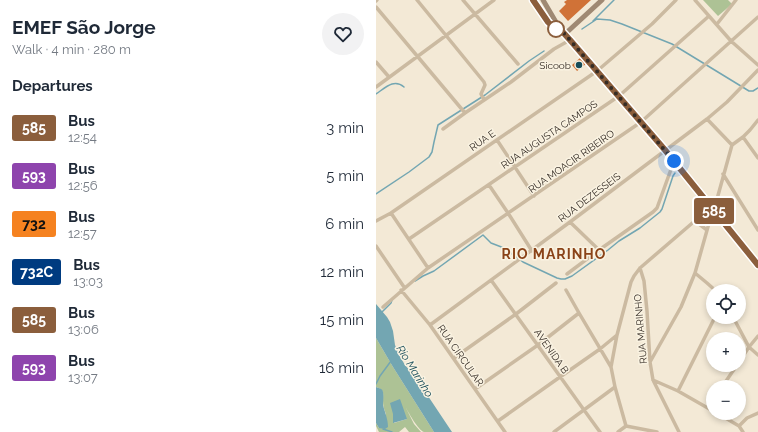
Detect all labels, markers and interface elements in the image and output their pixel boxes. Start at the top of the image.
button: heart [322,13,364,55]
text: EMEF São Jorge [12,16,156,38]
unlabelled marker [547,20,565,38]
text: Walk · 4 min · 280 m [12,42,131,57]
place label: Sicoob [539,60,571,71]
marker: Sicoob [574,60,584,70]
text: Departures [12,77,93,95]
street label: RUA AUGUSTA CAMPOS [499,98,600,171]
text: Bus [68,112,95,130]
text: 3 min [326,119,364,137]
text: 585 [22,120,46,136]
street label: RUA MOACIR RIBEIRO [526,127,617,195]
street label: RUA E [467,128,497,153]
text: 12:54 [68,130,97,145]
your location [664,151,684,171]
text: Bus [68,160,95,178]
text: 5 min [326,167,364,185]
text: 593 [22,168,46,184]
street label: RUA DEZESSEIS [556,170,623,224]
text: 12:56 [68,178,98,193]
line badge: 585 [691,198,737,224]
text: 585 [702,203,726,219]
text: Bus [68,208,95,226]
text: 6 min [325,215,364,233]
text: 732 [22,216,46,232]
text: 12:57 [68,226,97,241]
district label: RIO MARINHO [502,246,606,262]
text: Bus [73,256,100,274]
text: 12 min [320,263,364,281]
text: 732C [20,264,53,280]
text: 13:03 [73,274,103,289]
map controls [706,284,746,420]
button: locate [706,284,746,324]
street label: RUA MARINHO [632,293,649,364]
text: Bus [68,304,95,322]
text: 15 min [320,311,364,329]
text: 585 [22,312,46,328]
text: 13:06 [68,322,99,337]
street label: RUA CIRCULAR [435,323,486,388]
street label: AVENIDA B [532,327,571,376]
button: + [706,332,746,372]
water label: Rio Marinho [394,343,436,400]
text: Bus [68,352,95,370]
text: 16 min [319,359,364,377]
text: 593 [22,360,46,376]
text: 13:07 [68,370,98,385]
button: − [706,380,746,420]

